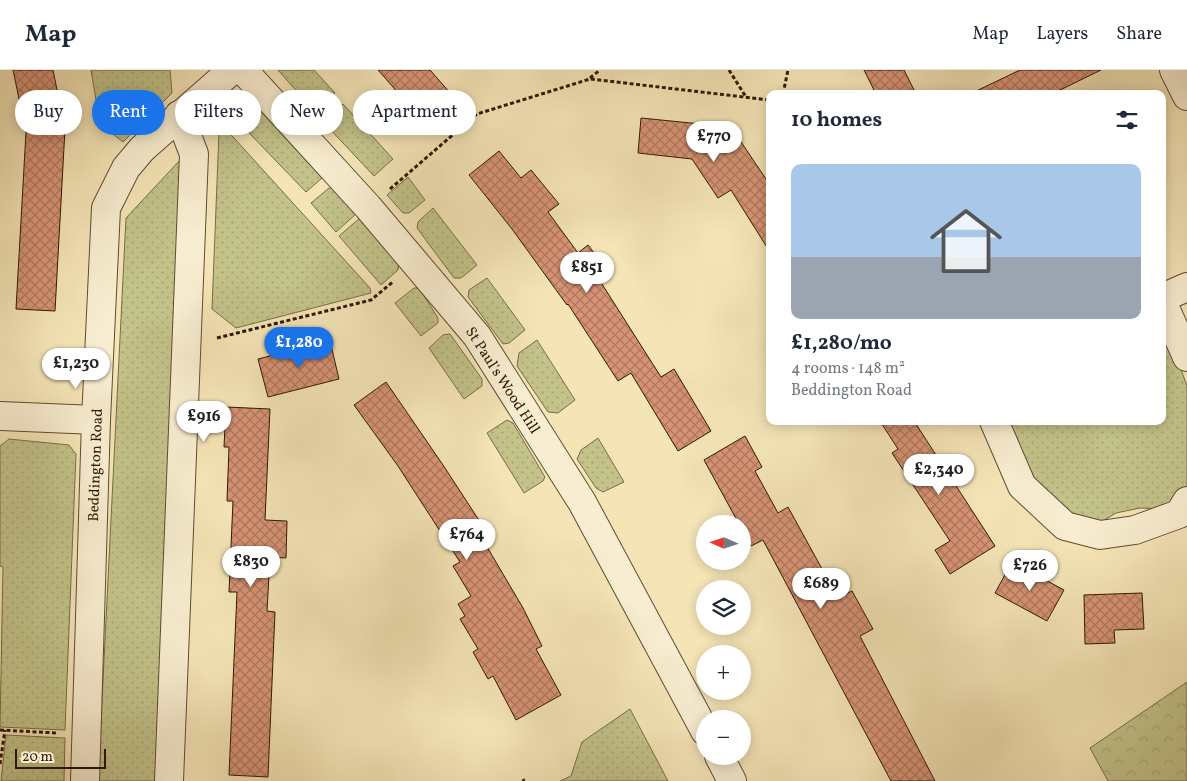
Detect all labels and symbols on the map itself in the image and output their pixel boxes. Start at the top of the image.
pin: £770 [684,121,744,163]
pin: £851 [557,252,617,294]
street label: St Paul's Wood Hill [459,323,544,438]
pin: £1,280 [258,326,340,369]
pin: £1,230 [35,348,117,390]
pin: £916 [174,400,234,443]
street label: Beddington Road [84,408,109,522]
pin: £2,340 [898,454,980,496]
north arrow [696,515,751,570]
pin: £764 [437,518,497,561]
pin: £830 [221,546,281,588]
pin: £726 [1000,550,1060,592]
pin: £689 [791,568,851,610]
scale bar [15,746,106,769]

